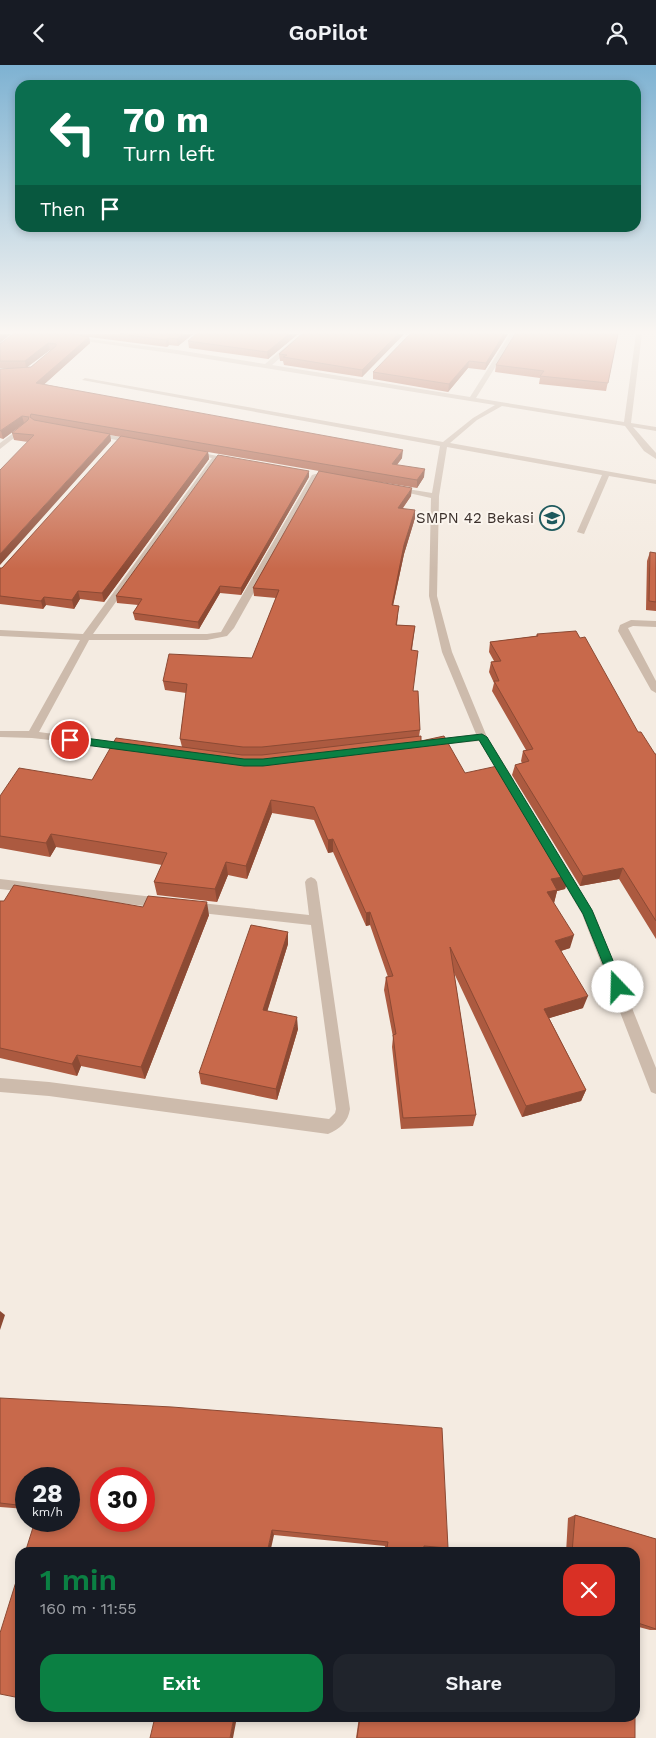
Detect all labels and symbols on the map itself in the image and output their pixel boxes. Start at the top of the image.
school or university icon: SMPN 42 Bekasi [539,505,565,531]
place label: SMPN 42 Bekasi [416,509,534,527]
pin [49,719,91,761]
position arrow [591,960,643,1012]
speed limit sign: 30 [90,1467,155,1532]

